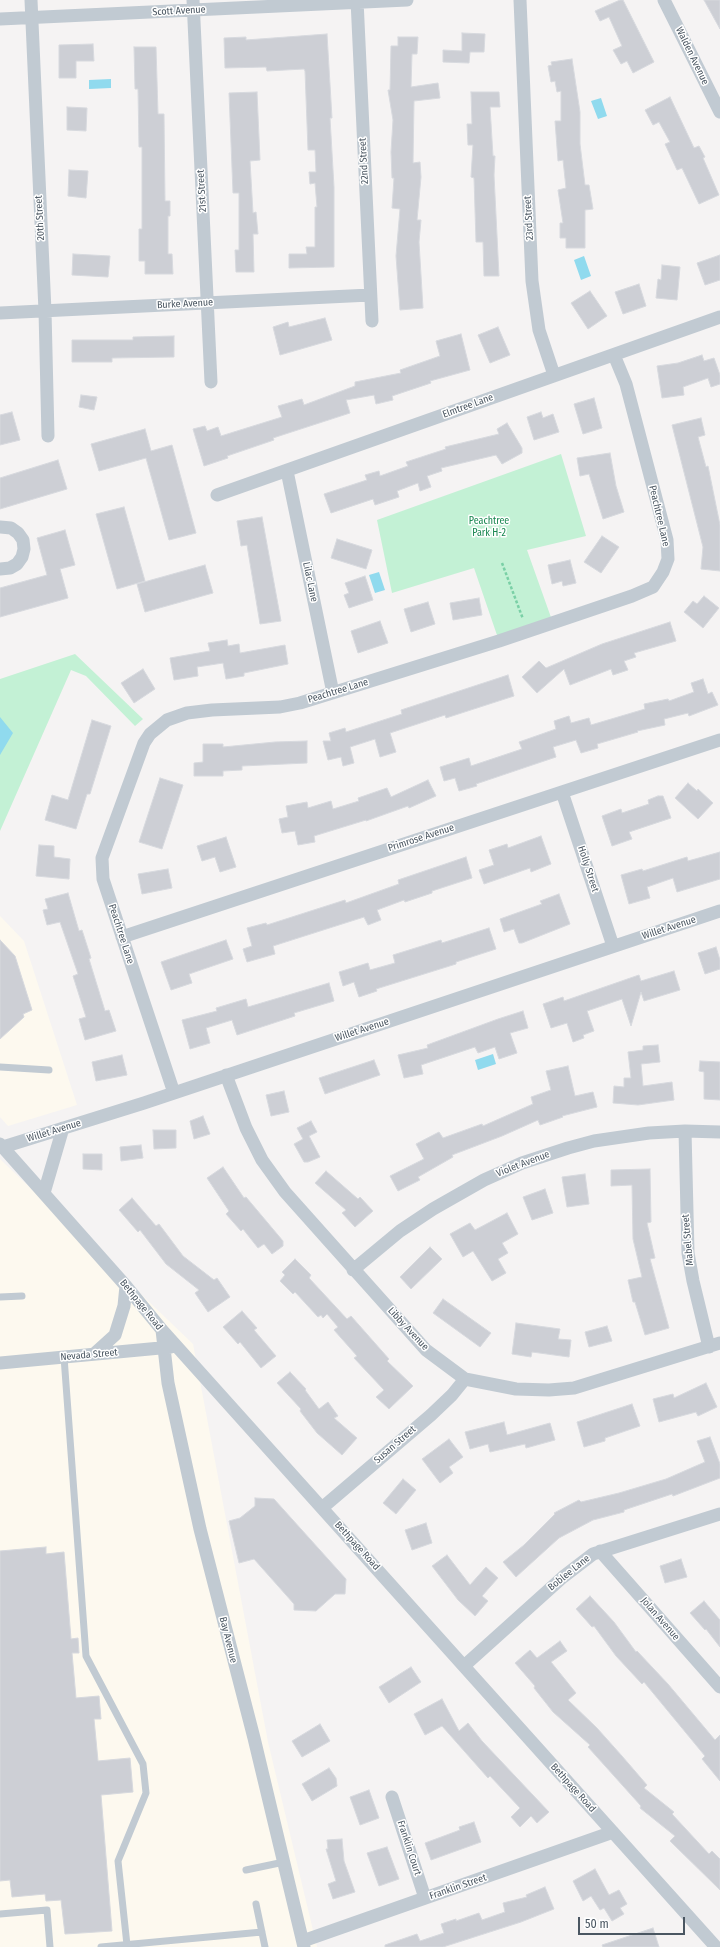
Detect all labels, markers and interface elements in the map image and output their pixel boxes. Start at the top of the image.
street label: Scott Avenue [152,4,206,18]
street label: Walden Avenue [673,25,711,87]
street label: 22nd Street [357,138,371,184]
street label: 21st Street [195,169,209,213]
street label: 20th Street [33,195,47,241]
street label: 23rd Street [522,196,536,240]
street label: Burke Avenue [157,297,213,311]
street label: Elmtree Lane [441,391,495,421]
street label: Peachtree Lane [646,484,672,548]
park label: Peachtree Park H-2 [469,515,509,538]
street label: Lilac Lane [300,561,320,603]
street label: Peachtree Lane [306,676,370,706]
street label: Primrose Avenue [386,822,456,854]
street label: Holly Street [575,844,601,894]
street label: Peachtree Lane [106,902,136,966]
street label: Willet Avenue [641,914,697,942]
street label: Willet Avenue [334,1016,390,1044]
street label: Willet Avenue [26,1117,82,1145]
street label: Violet Avenue [495,1148,551,1180]
street label: Mabel Street [680,1214,696,1266]
street label: Bethpage Road [117,1277,165,1333]
street label: Libby Avenue [385,1305,431,1353]
street label: Nevada Street [60,1347,118,1363]
street label: Susan Street [372,1424,418,1466]
street label: Bethpage Road [332,1519,382,1573]
street label: Boblee Lane [546,1552,592,1594]
street label: Jolan Avenue [638,1595,682,1643]
street label: Bay Avenue [216,1616,240,1664]
street label: Bethpage Road [548,1761,598,1815]
street label: Franklin Court [394,1819,424,1877]
street label: Franklin Street [428,1872,488,1902]
scale bar [580,1909,687,1935]
text: 50 m [585,1917,609,1931]

